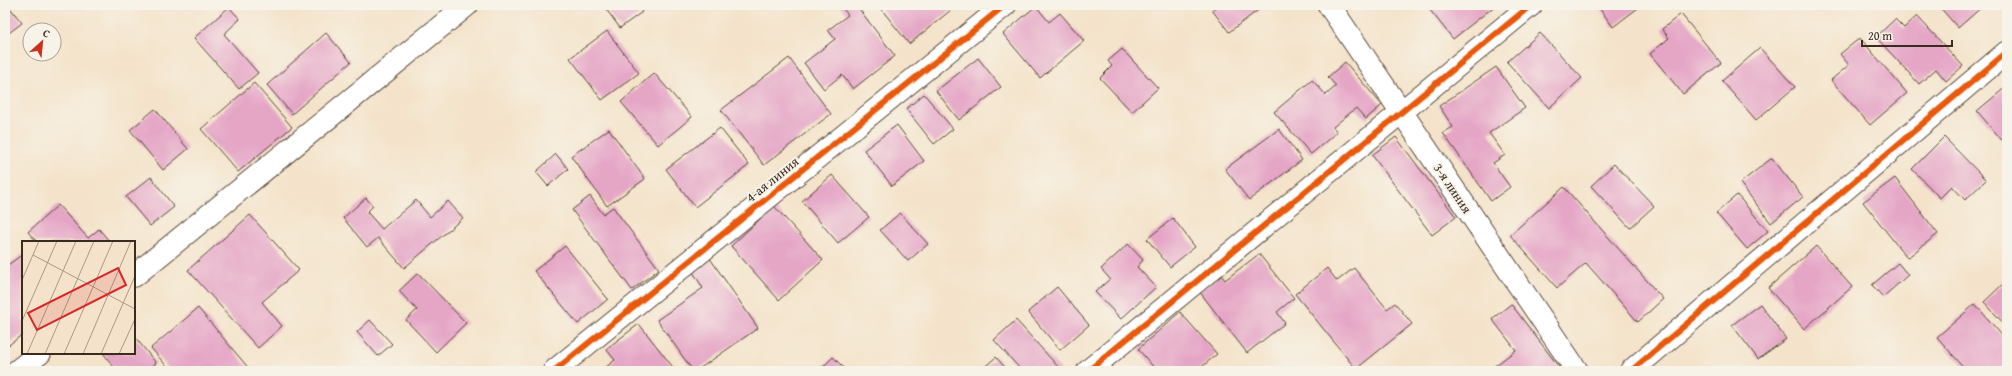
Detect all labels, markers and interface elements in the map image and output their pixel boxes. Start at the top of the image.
north arrow [22,22,62,62]
scale bar [1862,22,1952,48]
text: С [40,25,53,42]
text: 20 m [1868,27,1892,44]
street label: 4-ая линия [742,152,803,207]
street label: 3-я линия [1429,159,1477,218]
inset map [22,241,135,354]

